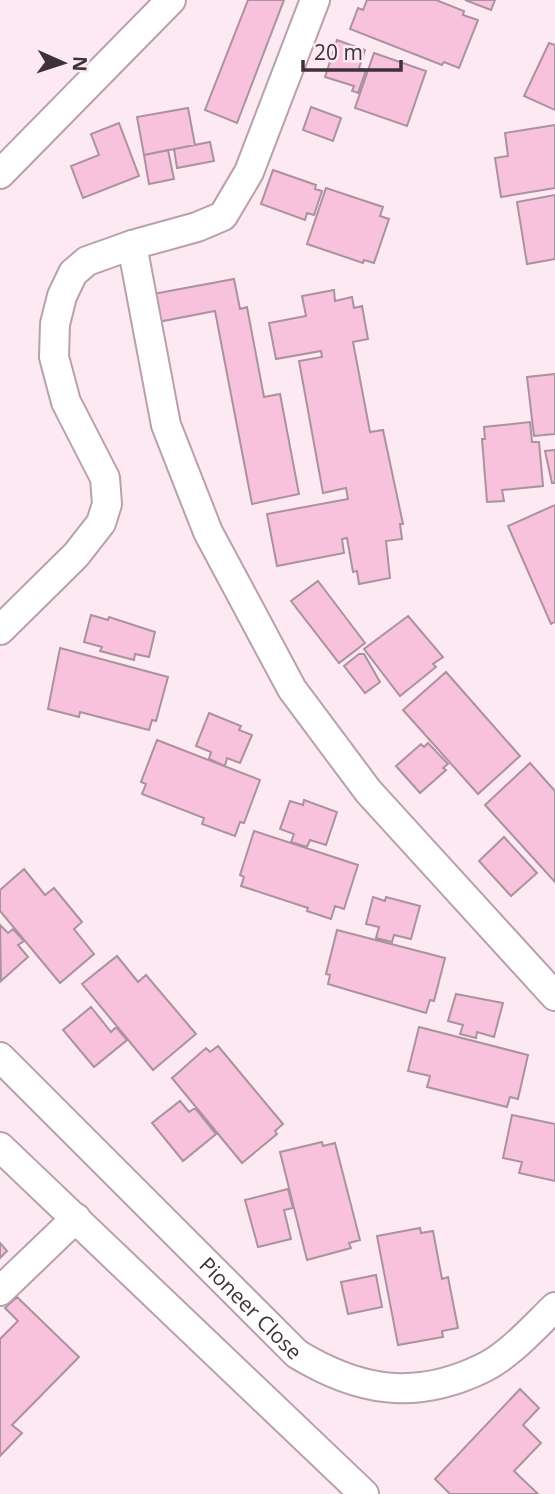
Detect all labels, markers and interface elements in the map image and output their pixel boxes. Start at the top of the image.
north arrow [28,28,98,98]
scale bar [303,28,401,72]
text: 20 m [314,38,363,66]
text: N [67,55,93,72]
street label: Pioneer Close [194,1251,308,1365]

